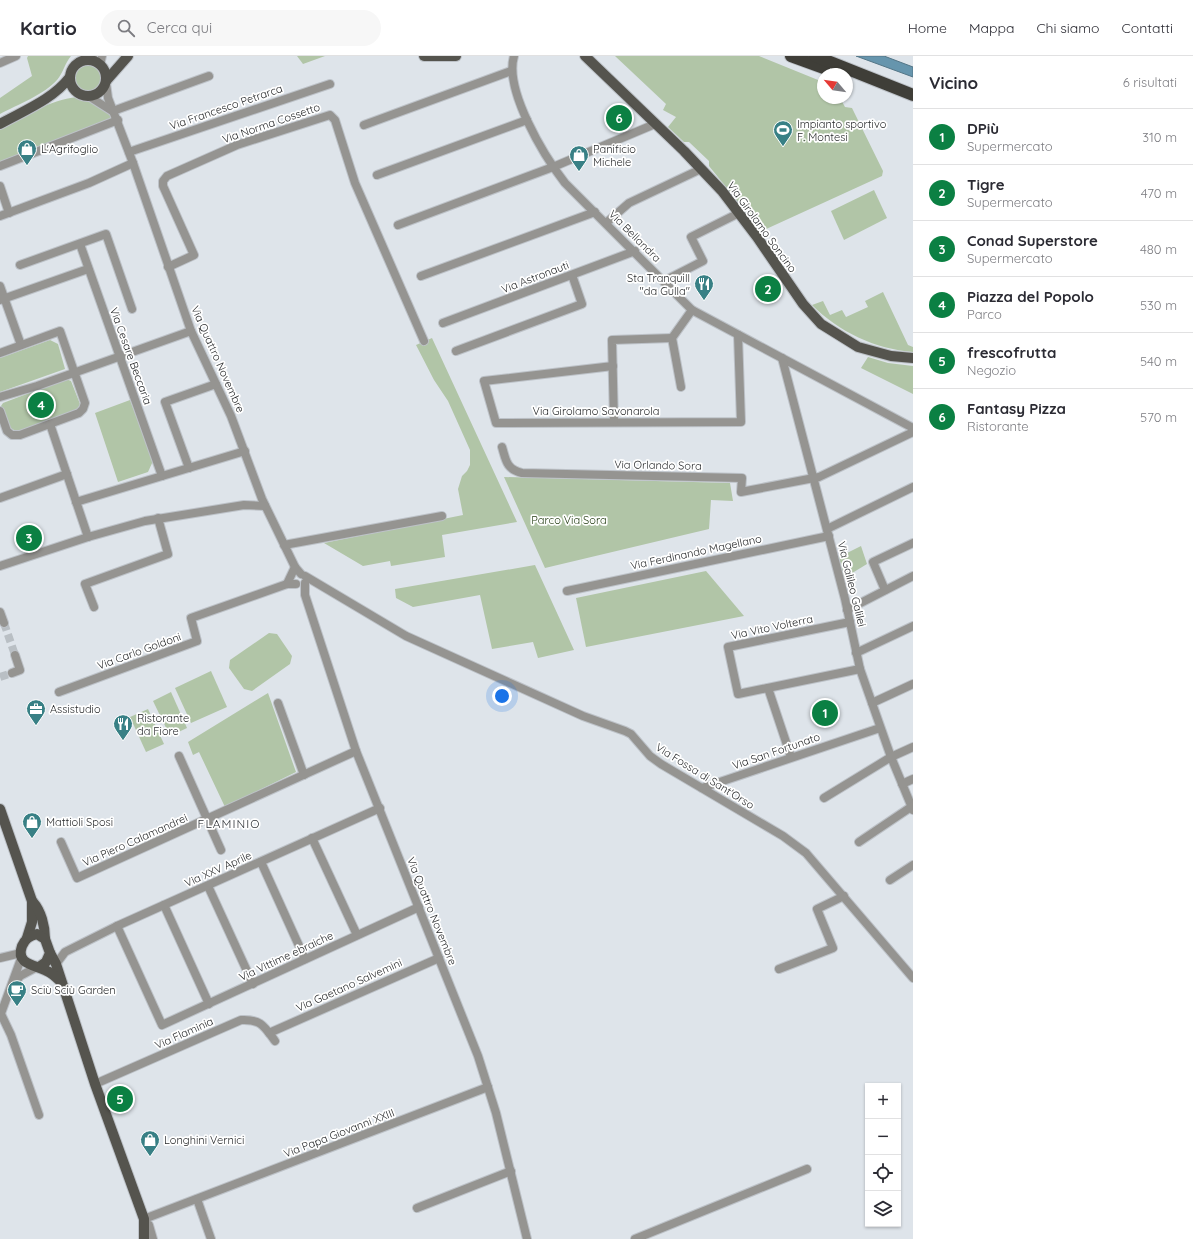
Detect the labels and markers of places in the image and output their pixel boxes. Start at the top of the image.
pin: 6 [606,103,632,133]
place label: Impianto sportivo F. Montesi [797,117,887,144]
sports icon: Impianto sportivo F. Montesi [772,119,794,147]
shop icon: L'Agrifoglio [16,138,38,166]
place label: L'Agrifoglio [41,142,98,156]
place label: Panificio Michele [593,142,636,169]
shop icon: Panificio Michele [568,144,590,172]
place label: Sta Tranquill "da Gulla" [627,271,690,298]
restaurant icon: Sta Tranquill "da Gulla" [693,273,715,301]
pin: 2 [755,274,781,304]
pin: 4 [28,390,54,420]
pin: 3 [16,523,42,553]
office icon: Assistudio [25,698,47,726]
pin: 1 [812,698,838,728]
place label: Assistudio [50,702,101,716]
place label: Ristorante da Fiore [137,711,189,738]
restaurant icon: Ristorante da Fiore [112,713,134,741]
shop icon: Mattioli Sposi [21,811,43,839]
place label: Mattioli Sposi [46,815,113,829]
cafe icon: Sciù Sciù Garden [6,979,28,1007]
place label: Sciù Sciù Garden [31,983,116,997]
pin: 5 [107,1084,133,1114]
shop icon: Longhini Vernici [139,1129,161,1157]
place label: Longhini Vernici [164,1133,244,1147]

